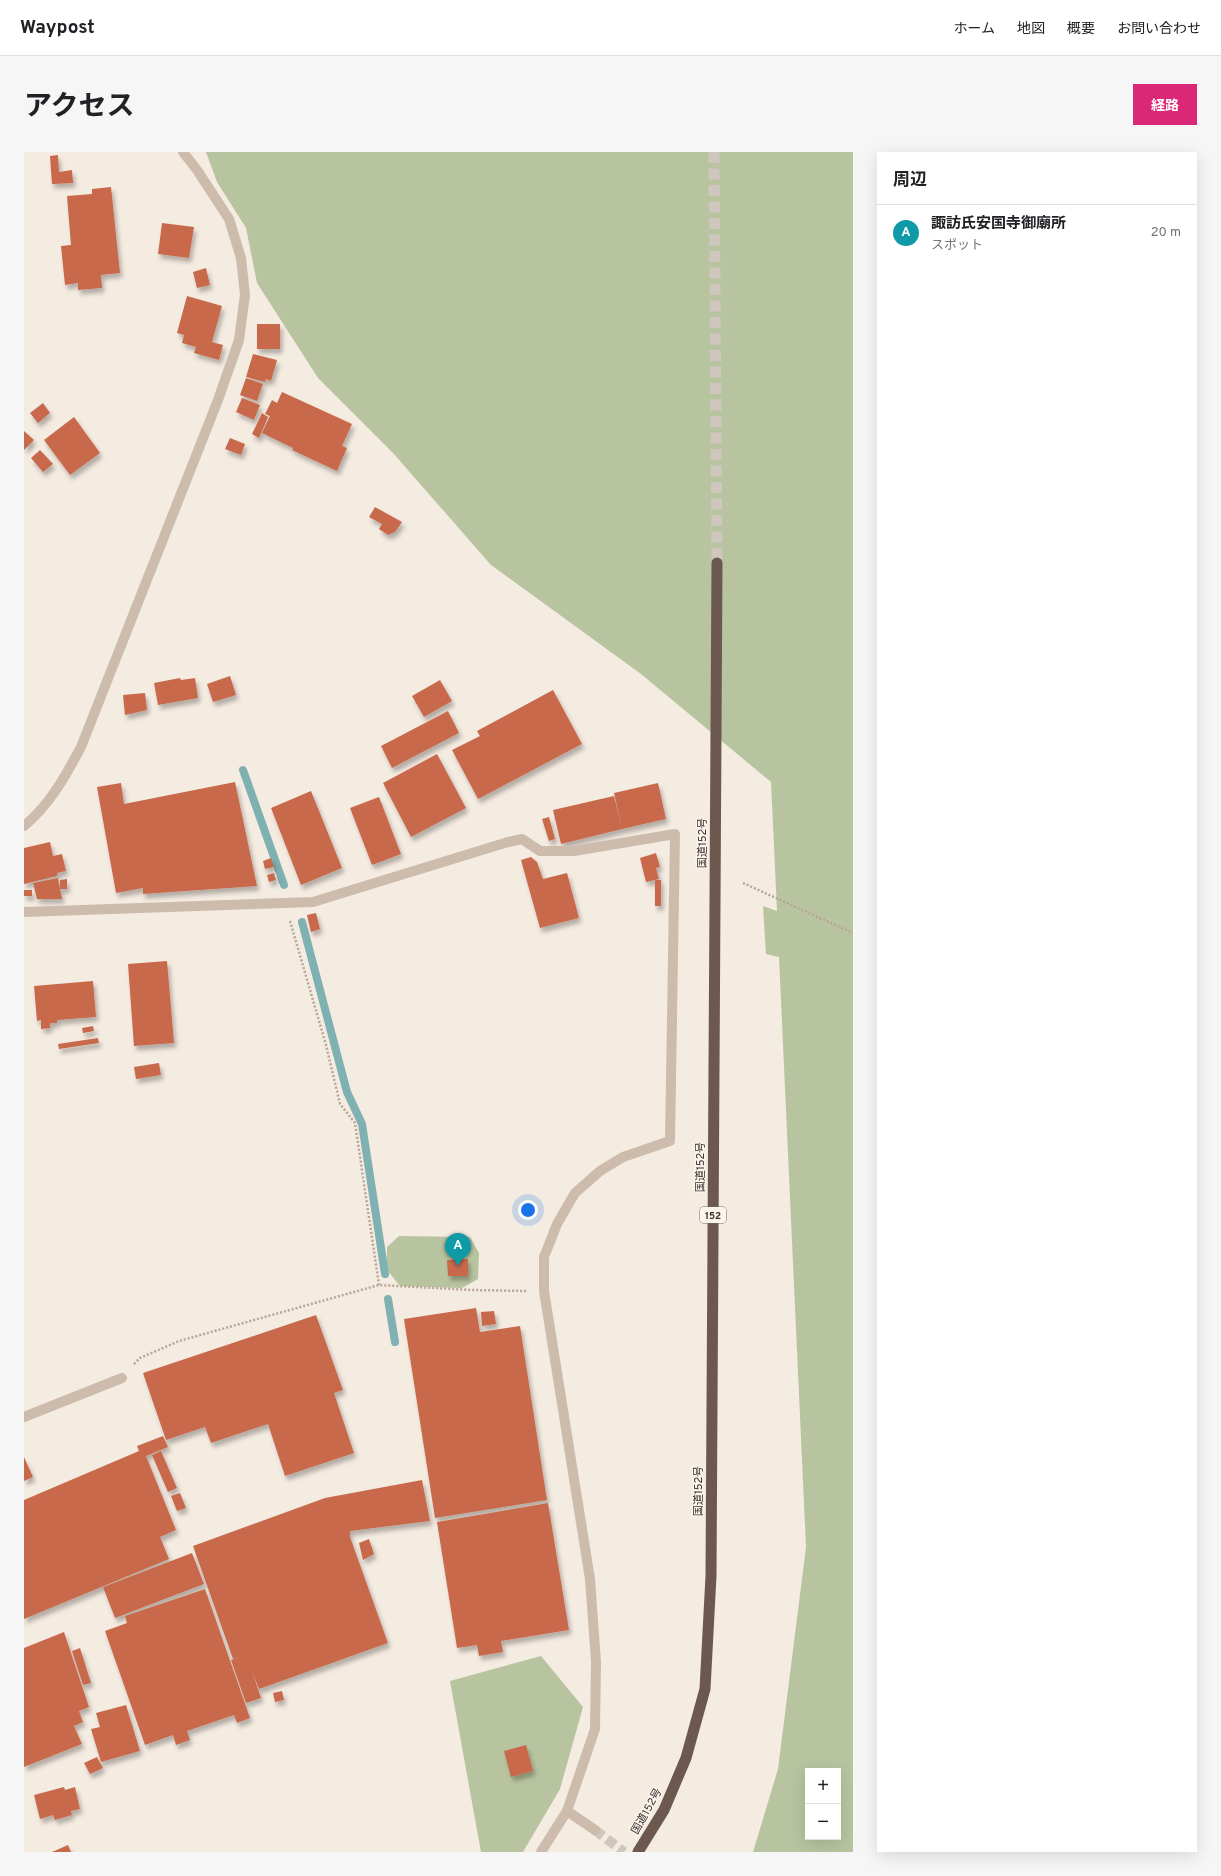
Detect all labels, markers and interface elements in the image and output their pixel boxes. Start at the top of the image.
text: Waypost [20,16,95,40]
text: ホーム [953,21,995,38]
text: 地図 [1017,21,1045,38]
text: 概要 [1067,21,1095,38]
text: お問い合わせ [1117,21,1201,38]
button: 経路 [1133,84,1197,125]
text: アクセス [24,90,135,126]
text: 周辺 [893,170,927,192]
text: 諏訪氏安国寺御廟所 [931,215,1066,234]
text: A [901,225,911,241]
text: 20 m [1151,225,1181,241]
text: スポット [931,238,983,254]
street label: 国道152号 [696,818,710,868]
street label: 国道152号 [694,1142,708,1192]
your location [518,1200,538,1220]
road number: 152 [700,1207,726,1223]
pin: A [445,1233,471,1266]
street label: 国道152号 [692,1466,706,1516]
map controls [805,1768,841,1840]
button: + [805,1768,841,1804]
street label: 国道152号 [628,1786,665,1837]
button: − [805,1804,841,1840]

